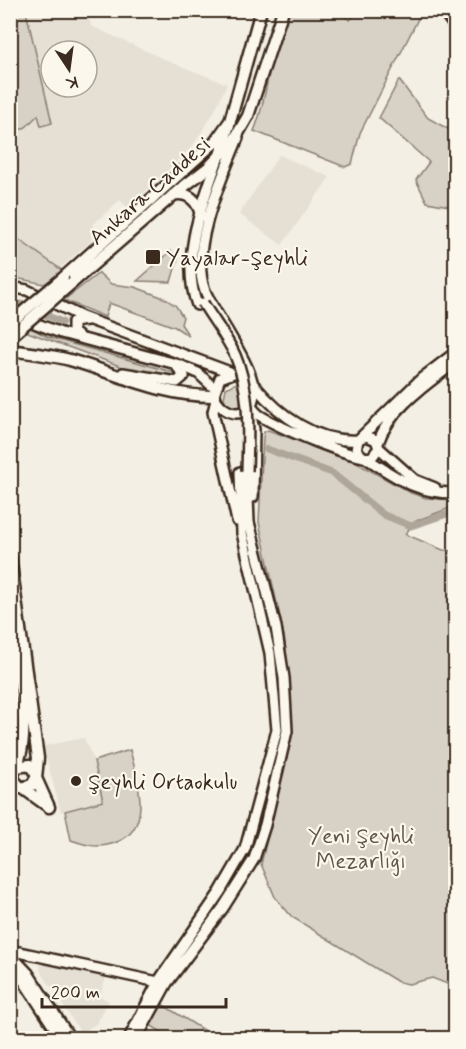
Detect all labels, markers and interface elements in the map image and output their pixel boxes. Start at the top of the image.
north arrow [39,39,99,99]
text: K [63,71,80,94]
street label: Ankara Caddesi [84,131,217,252]
place label: Yayalar-Şeyhli [166,245,308,273]
marker: Yayalar-Şeyhli [144,248,162,266]
place label: Şeyhli Ortaokulu [88,769,237,797]
marker: Şeyhli Ortaokulu [69,774,83,788]
park label: Yeni Şeyhli Mezarlığı [308,823,414,877]
scale bar [42,971,226,1009]
text: 200 m [51,981,100,1005]

